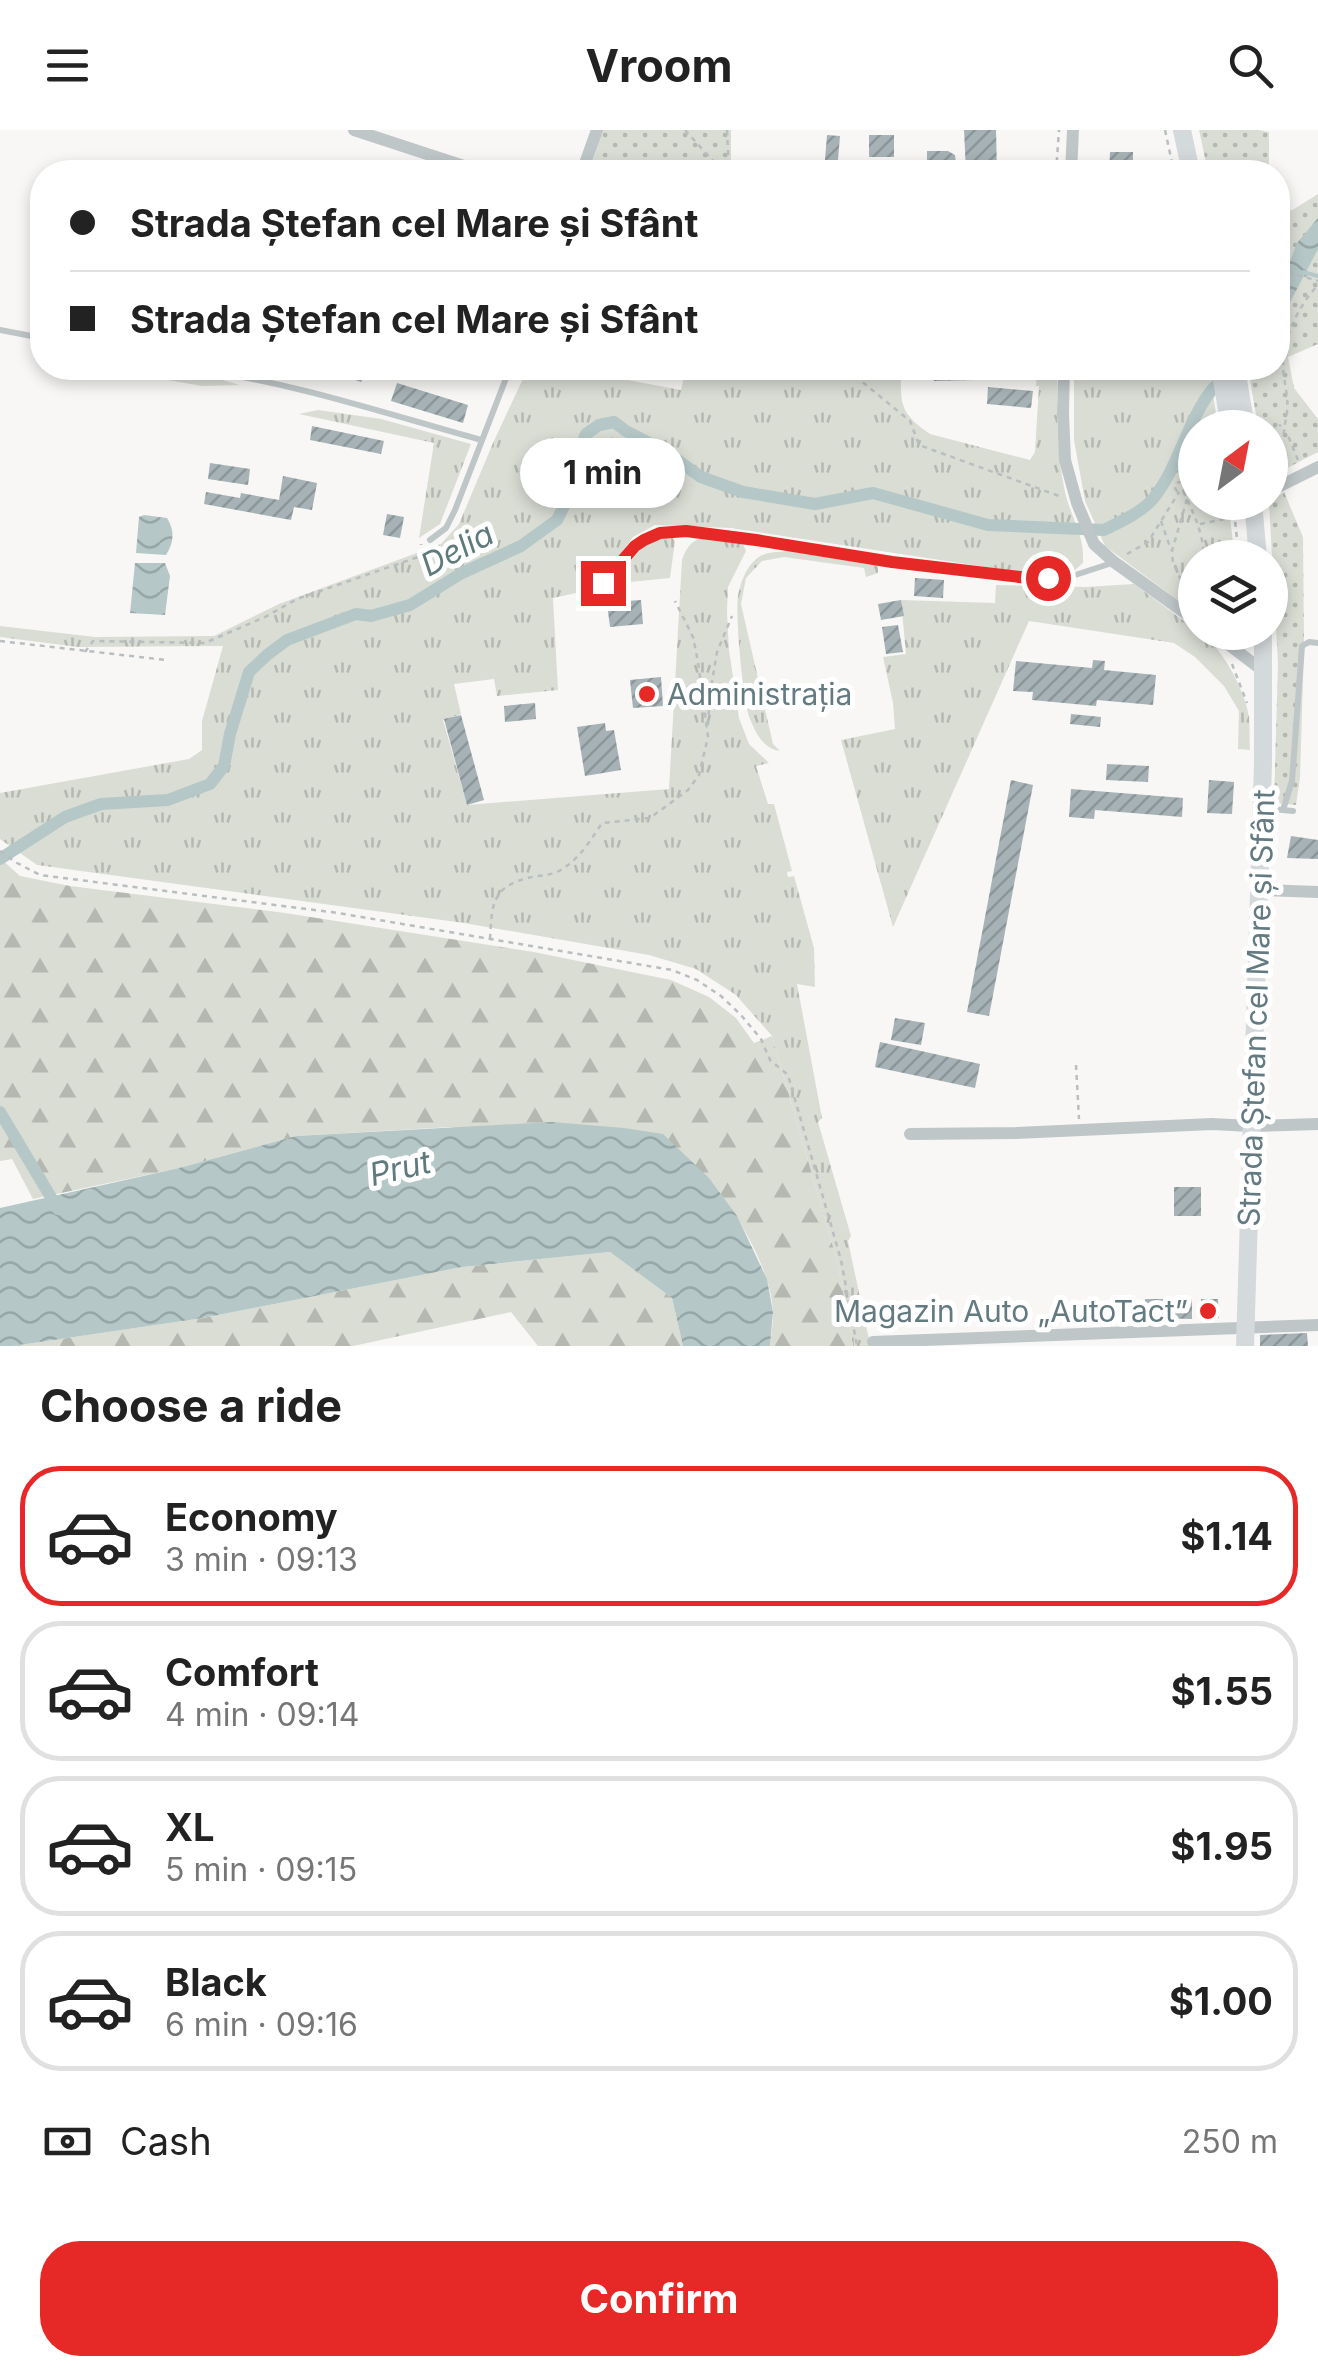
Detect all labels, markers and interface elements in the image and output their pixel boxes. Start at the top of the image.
icon: menu [40,38,95,93]
text: Vroom [585,38,733,93]
icon: search [1223,38,1278,93]
text: Strada Ștefan cel Mare și Sfânt [130,200,698,246]
text: Strada Ștefan cel Mare și Sfânt [130,296,698,342]
north arrow [1178,410,1288,520]
map controls [1178,410,1288,650]
callout: 1 min [520,438,686,508]
text: 1 min [563,453,642,492]
water label: Delia [414,514,500,584]
button: layers [1178,540,1288,650]
route start [1026,556,1071,601]
route end [581,561,626,606]
place label: Administrația [667,676,852,713]
marker: Administrația [636,683,658,705]
street label: Strada Ștefan cel Mare și Sfânt [1230,789,1283,1227]
water label: Prut [365,1142,435,1194]
place label: Magazin Auto „AutoTact” [834,1293,1188,1329]
marker: Magazin Auto „AutoTact” [1197,1300,1219,1322]
text: Choose a ride [40,1378,342,1433]
icon: car [45,1491,135,1581]
text: Economy [165,1494,338,1540]
text: $1.14 [1180,1513,1273,1559]
text: 3 min · 09:13 [165,1540,358,1579]
icon: car [45,1646,135,1736]
text: Comfort [165,1649,319,1695]
text: $1.55 [1171,1668,1273,1714]
text: 4 min · 09:14 [165,1695,360,1734]
icon: car [45,1801,135,1891]
text: XL [165,1804,215,1850]
text: $1.95 [1171,1823,1273,1869]
text: 5 min · 09:15 [165,1850,357,1889]
icon: car [45,1956,135,2046]
text: Black [165,1959,267,2005]
text: $1.00 [1169,1978,1273,2024]
text: 6 min · 09:16 [165,2005,358,2044]
icon: cash [40,2114,95,2169]
text: Cash [120,2118,212,2164]
text: 250 m [1182,2122,1278,2161]
button: Confirm [40,2241,1278,2356]

